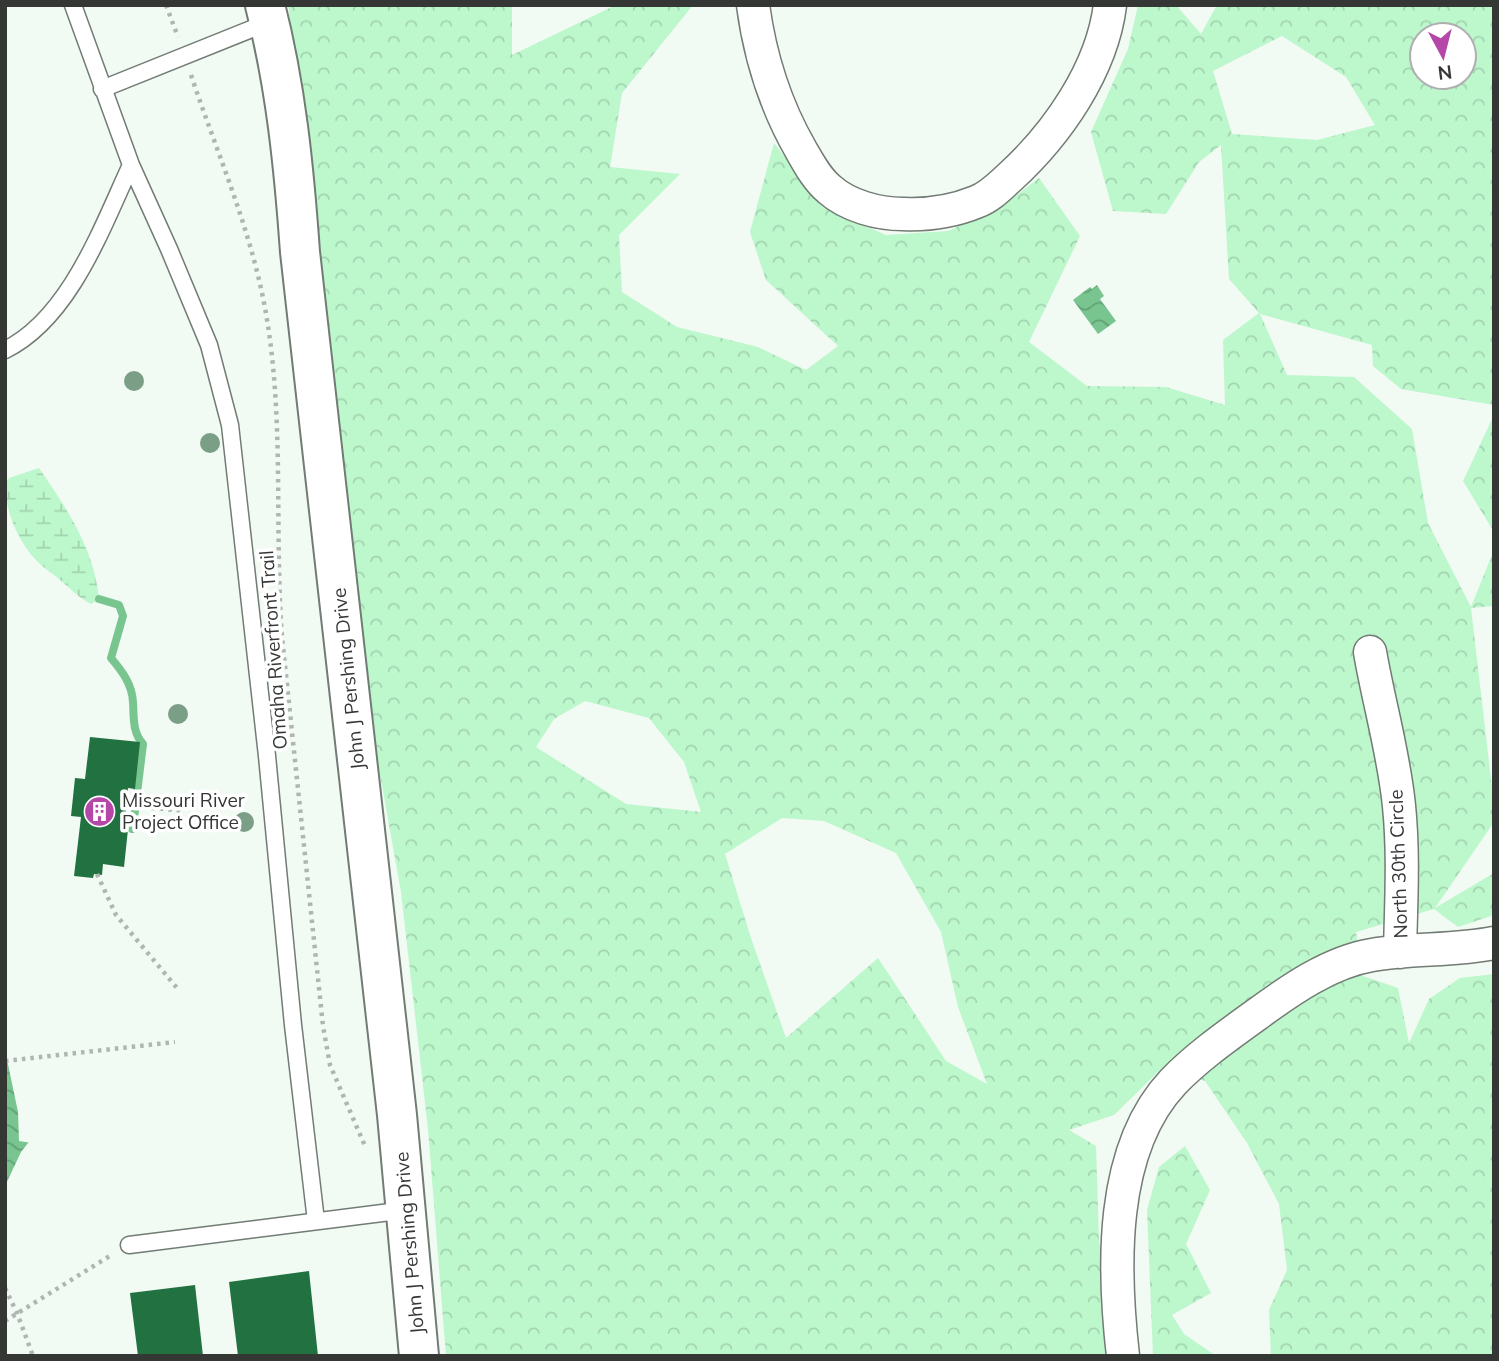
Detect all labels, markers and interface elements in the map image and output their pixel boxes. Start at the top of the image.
north arrow [1408,21,1478,91]
text: N [1436,60,1454,86]
street label: Omaha Riverfront Trail [254,550,292,750]
street label: John J Pershing Drive [326,587,370,771]
place label: Missouri River Project Office [122,788,245,834]
street label: North 30th Circle [1383,789,1413,939]
building icon: Missouri River Project Office [82,794,116,828]
street label: John J Pershing Drive [389,1151,429,1335]

